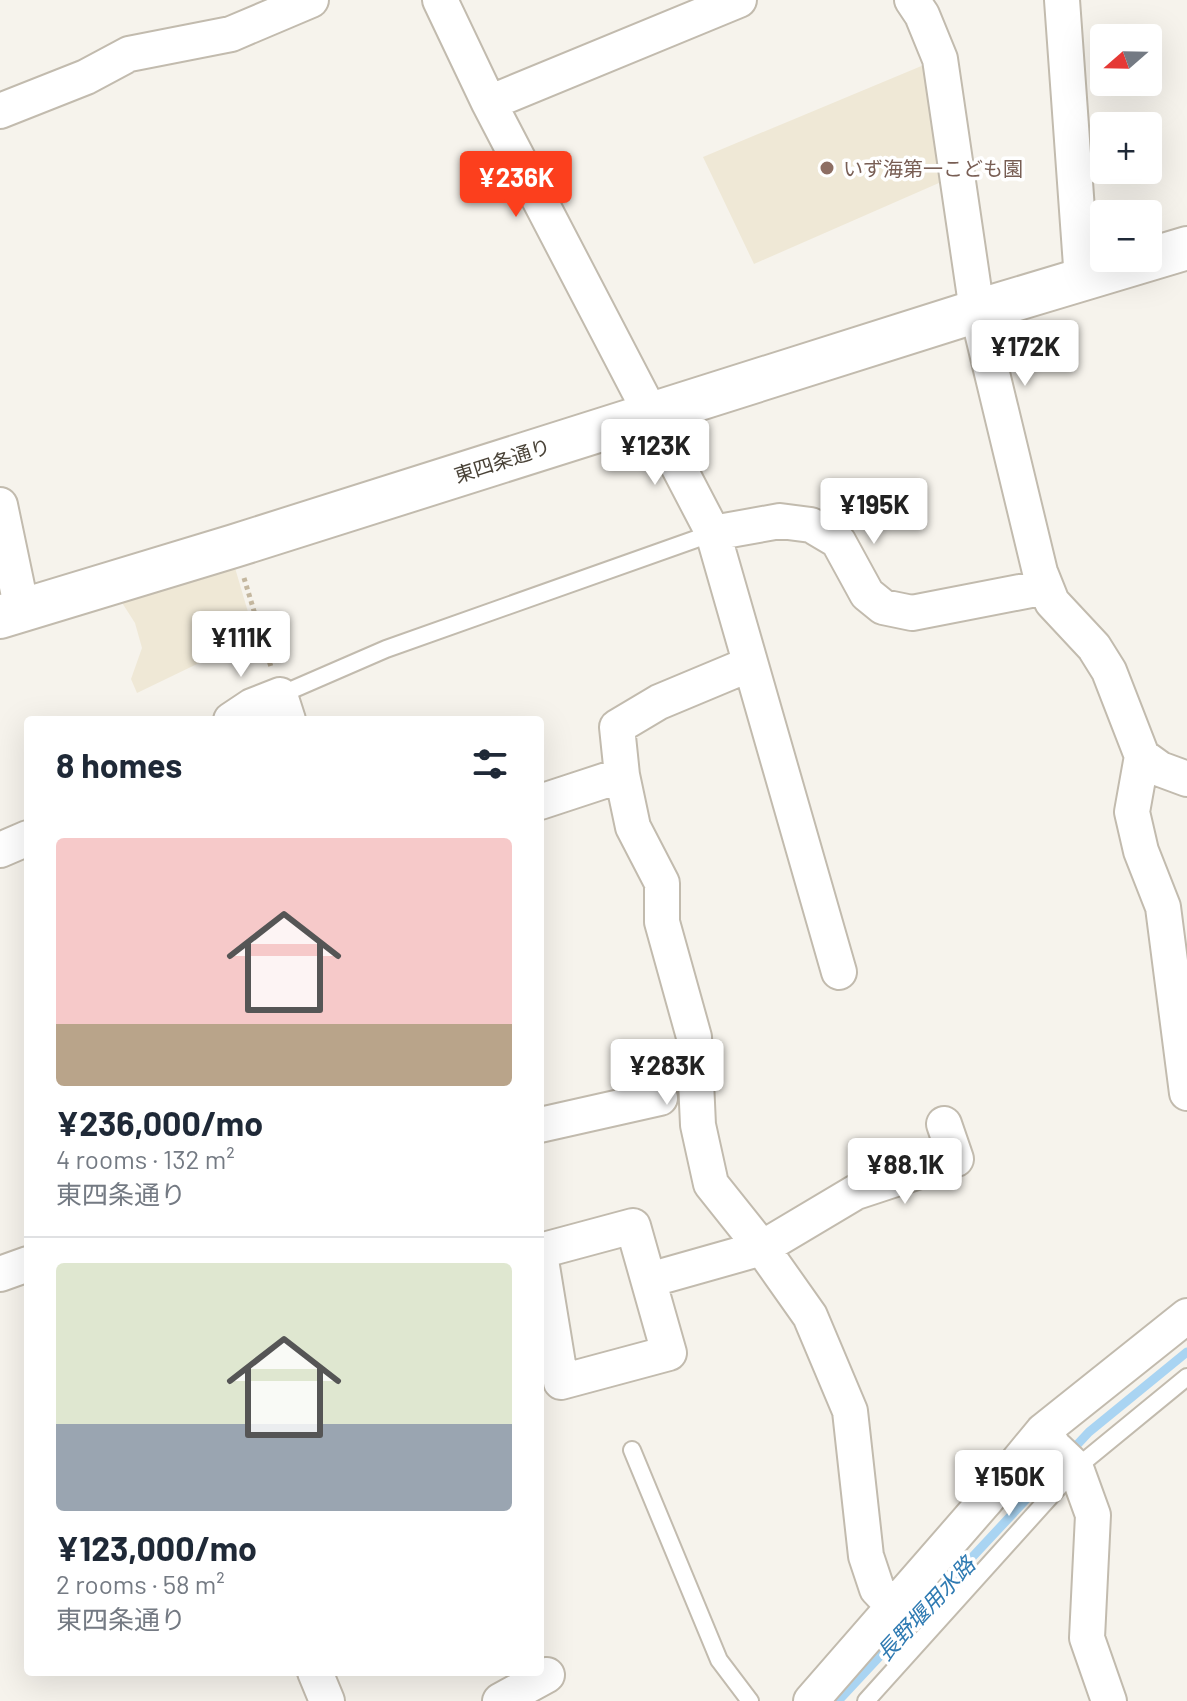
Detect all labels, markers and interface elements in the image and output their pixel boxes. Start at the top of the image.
north arrow [1090,24,1162,96]
map controls [1090,24,1162,272]
button: + [1090,112,1162,184]
pin: ¥236K [460,151,572,219]
place label: いず海第一こども園 [843,156,1023,180]
marker: いず海第一こども園 [818,159,836,177]
text: ¥236K [478,161,554,192]
button: − [1090,200,1162,272]
pin: ¥172K [969,320,1081,388]
text: ¥172K [990,330,1060,361]
pin: ¥123K [599,419,711,487]
text: ¥123K [619,429,691,460]
street label: 東四条通り [451,433,553,487]
pin: ¥195K [818,478,930,546]
text: ¥195K [838,488,910,519]
pin: ¥111K [185,611,297,679]
text: ¥111K [210,621,272,652]
icon: filters [468,742,512,786]
text: 8 homes [56,744,182,785]
icon: home [212,890,356,1034]
pin: ¥283K [611,1039,723,1107]
text: ¥283K [629,1049,705,1080]
text: ¥236,000/mo [56,1102,263,1143]
pin: ¥88.1K [840,1138,970,1206]
text: 4 rooms · 132 m² [56,1143,235,1174]
text: ¥88.1K [866,1148,944,1179]
text: 東四条通り [56,1178,186,1209]
icon: home [212,1315,356,1459]
pin: ¥150K [953,1450,1065,1518]
text: ¥150K [973,1460,1045,1491]
text: ¥123,000/mo [56,1527,257,1568]
water label: 長野堰用水路 [870,1549,981,1665]
text: 2 rooms · 58 m² [56,1568,225,1599]
text: 東四条通り [56,1603,186,1634]

